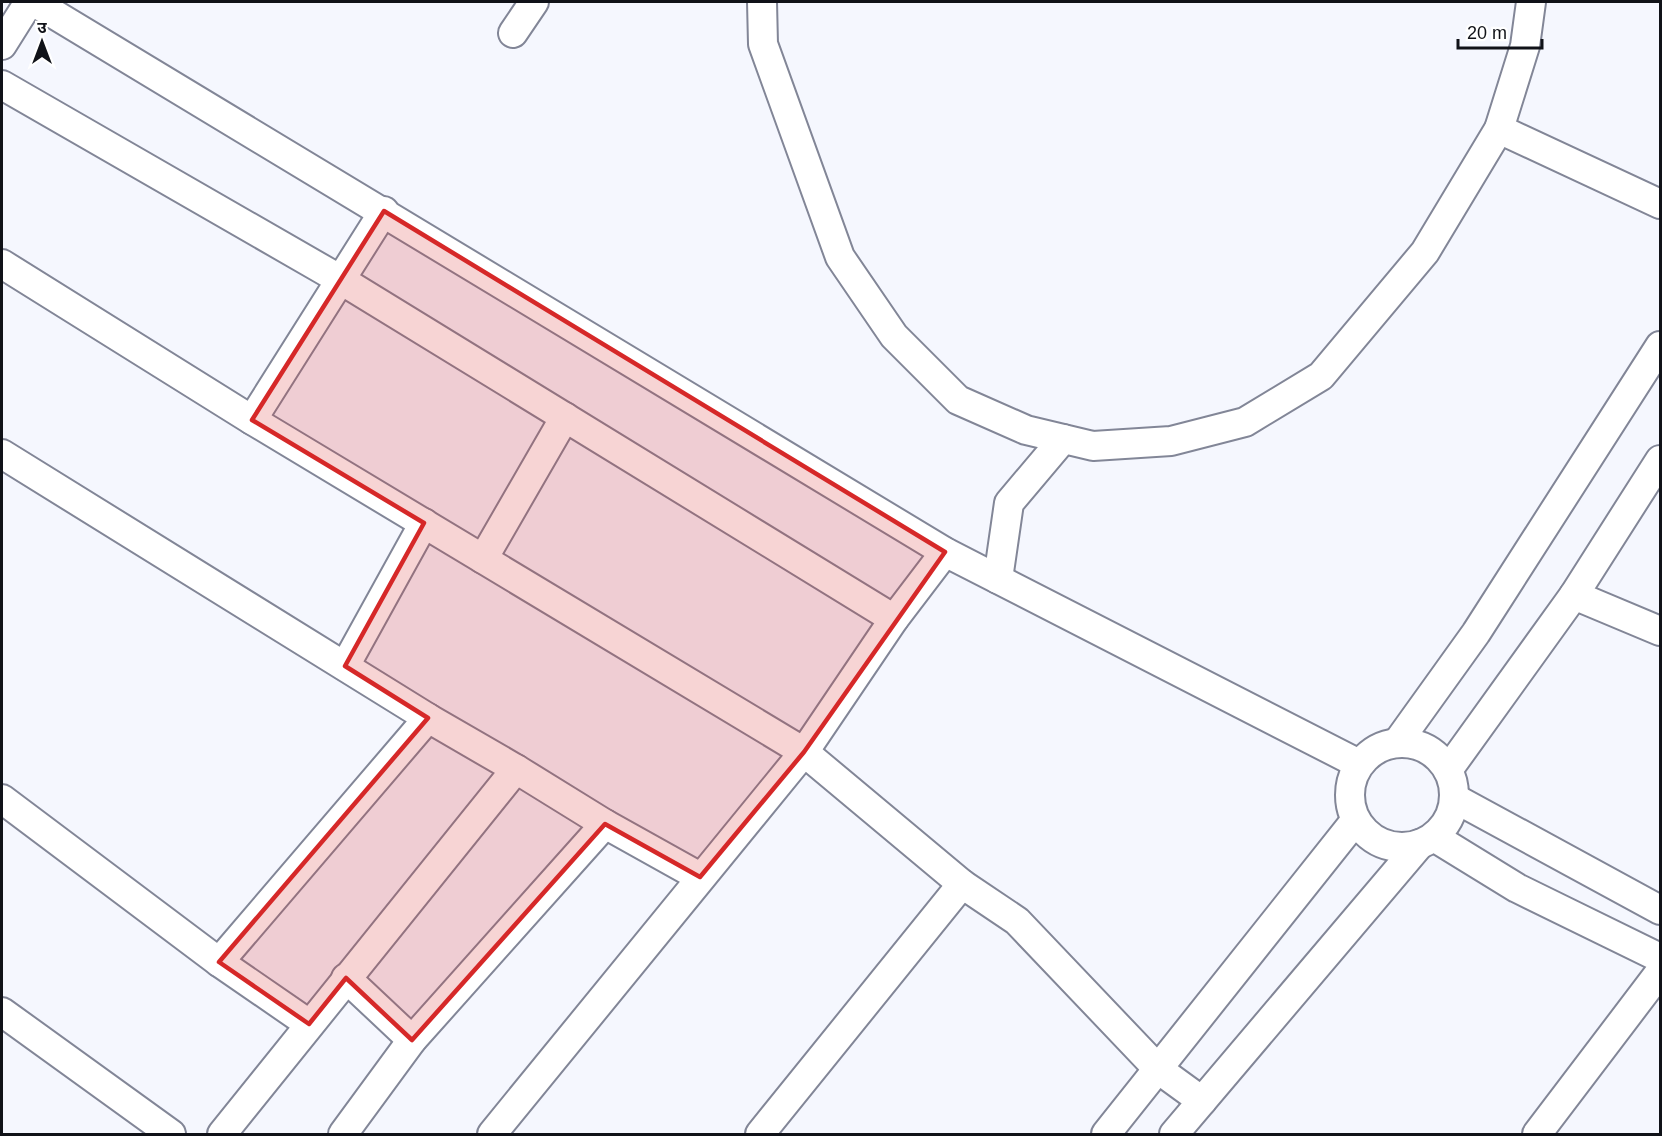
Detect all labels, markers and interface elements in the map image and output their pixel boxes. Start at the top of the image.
north arrow [12,12,72,72]
scale bar [1458,12,1542,50]
text: उ [37,19,47,36]
text: 20 m [1467,23,1507,43]

